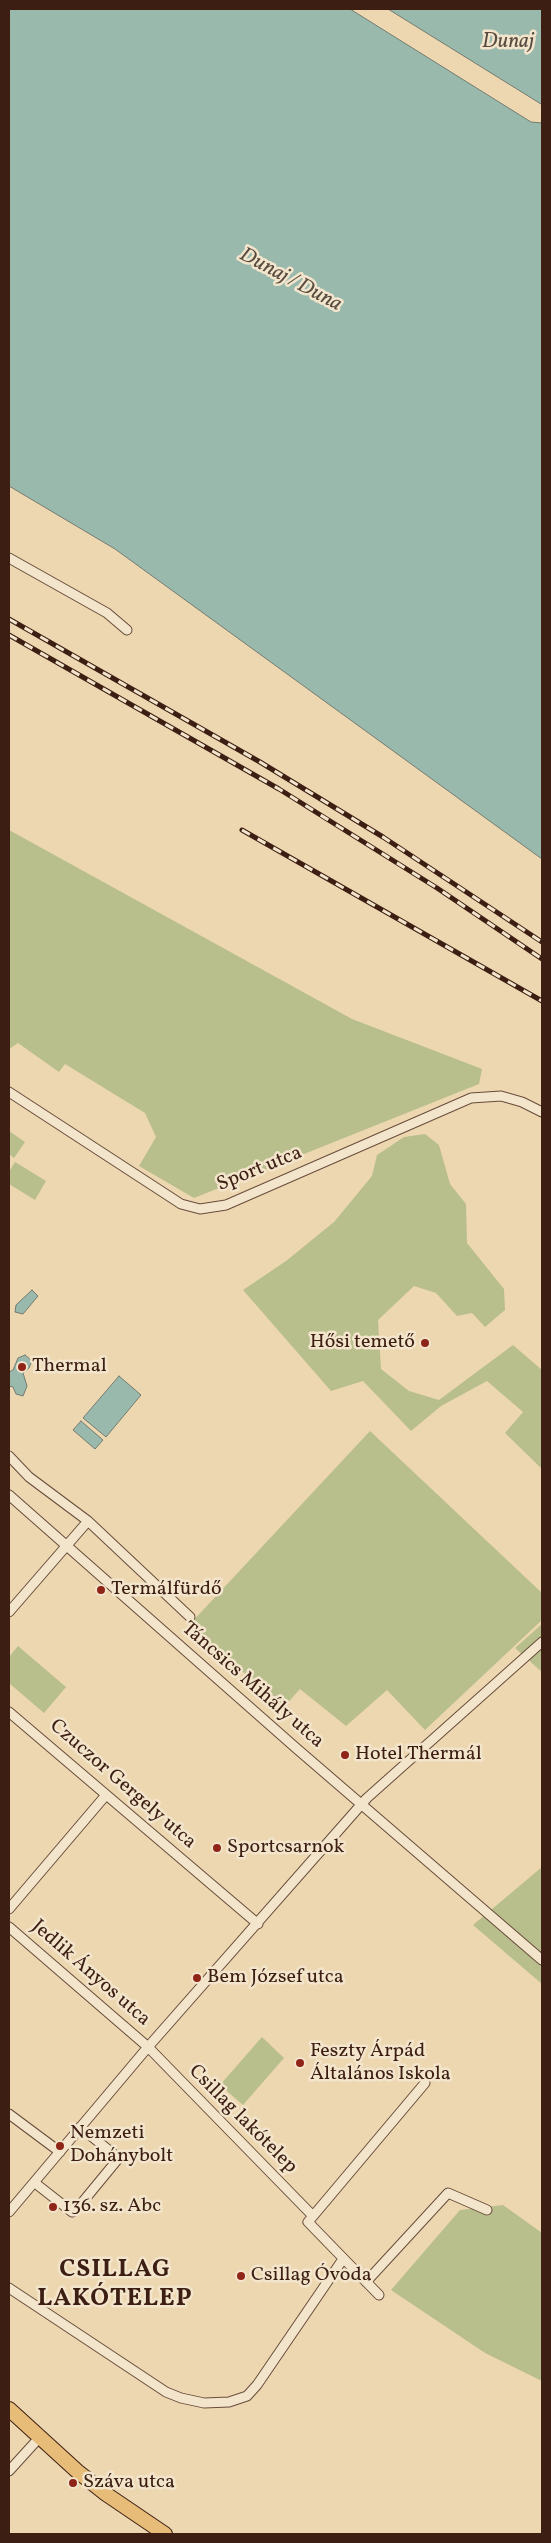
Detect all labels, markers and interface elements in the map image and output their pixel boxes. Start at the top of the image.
water label: Dunaj [482,30,534,56]
water label: Dunaj / Duna [234,244,346,318]
street label: Sport utca [214,1142,306,1198]
place label: Hősi temető [310,1331,415,1355]
marker: Hősi temető [419,1337,431,1349]
place label: Thermal [32,1355,107,1379]
marker: Thermal [16,1361,28,1373]
place label: Termálfürdő [111,1578,222,1602]
marker: Termálfürdő [95,1584,107,1596]
street label: Táncsics Mihály utca [176,1618,328,1754]
street label: Czuczor Gergely utca [44,1715,200,1855]
place label: Hotel Thermál [355,1743,482,1767]
marker: Hotel Thermál [339,1749,351,1761]
place label: Sportcsarnok [227,1836,344,1860]
marker: Sportcsarnok [211,1842,223,1854]
street label: Jedlik Ányos utca [25,1916,155,2032]
place label: Bem József utca [207,1966,344,1990]
marker: Bem József utca [191,1972,203,1984]
place label: Feszty Árpád Általános Iskola [310,2040,451,2087]
marker: Feszty Árpád Általános Iskola [294,2057,306,2069]
street label: Csillag lakótelep [183,2061,301,2179]
place label: Nemzeti Dohánybolt [70,2122,173,2169]
marker: Nemzeti Dohánybolt [54,2140,66,2152]
place label: 136. sz. Abc [63,2195,161,2219]
marker: 136. sz. Abc [47,2201,59,2213]
district label: CSILLAG LAKÓTELEP [36,2256,194,2315]
place label: Csillag Óvoda [251,2264,372,2288]
marker: Csillag Óvoda [235,2270,247,2282]
place label: Száva utca [83,2471,175,2495]
marker: Száva utca [67,2477,79,2489]

